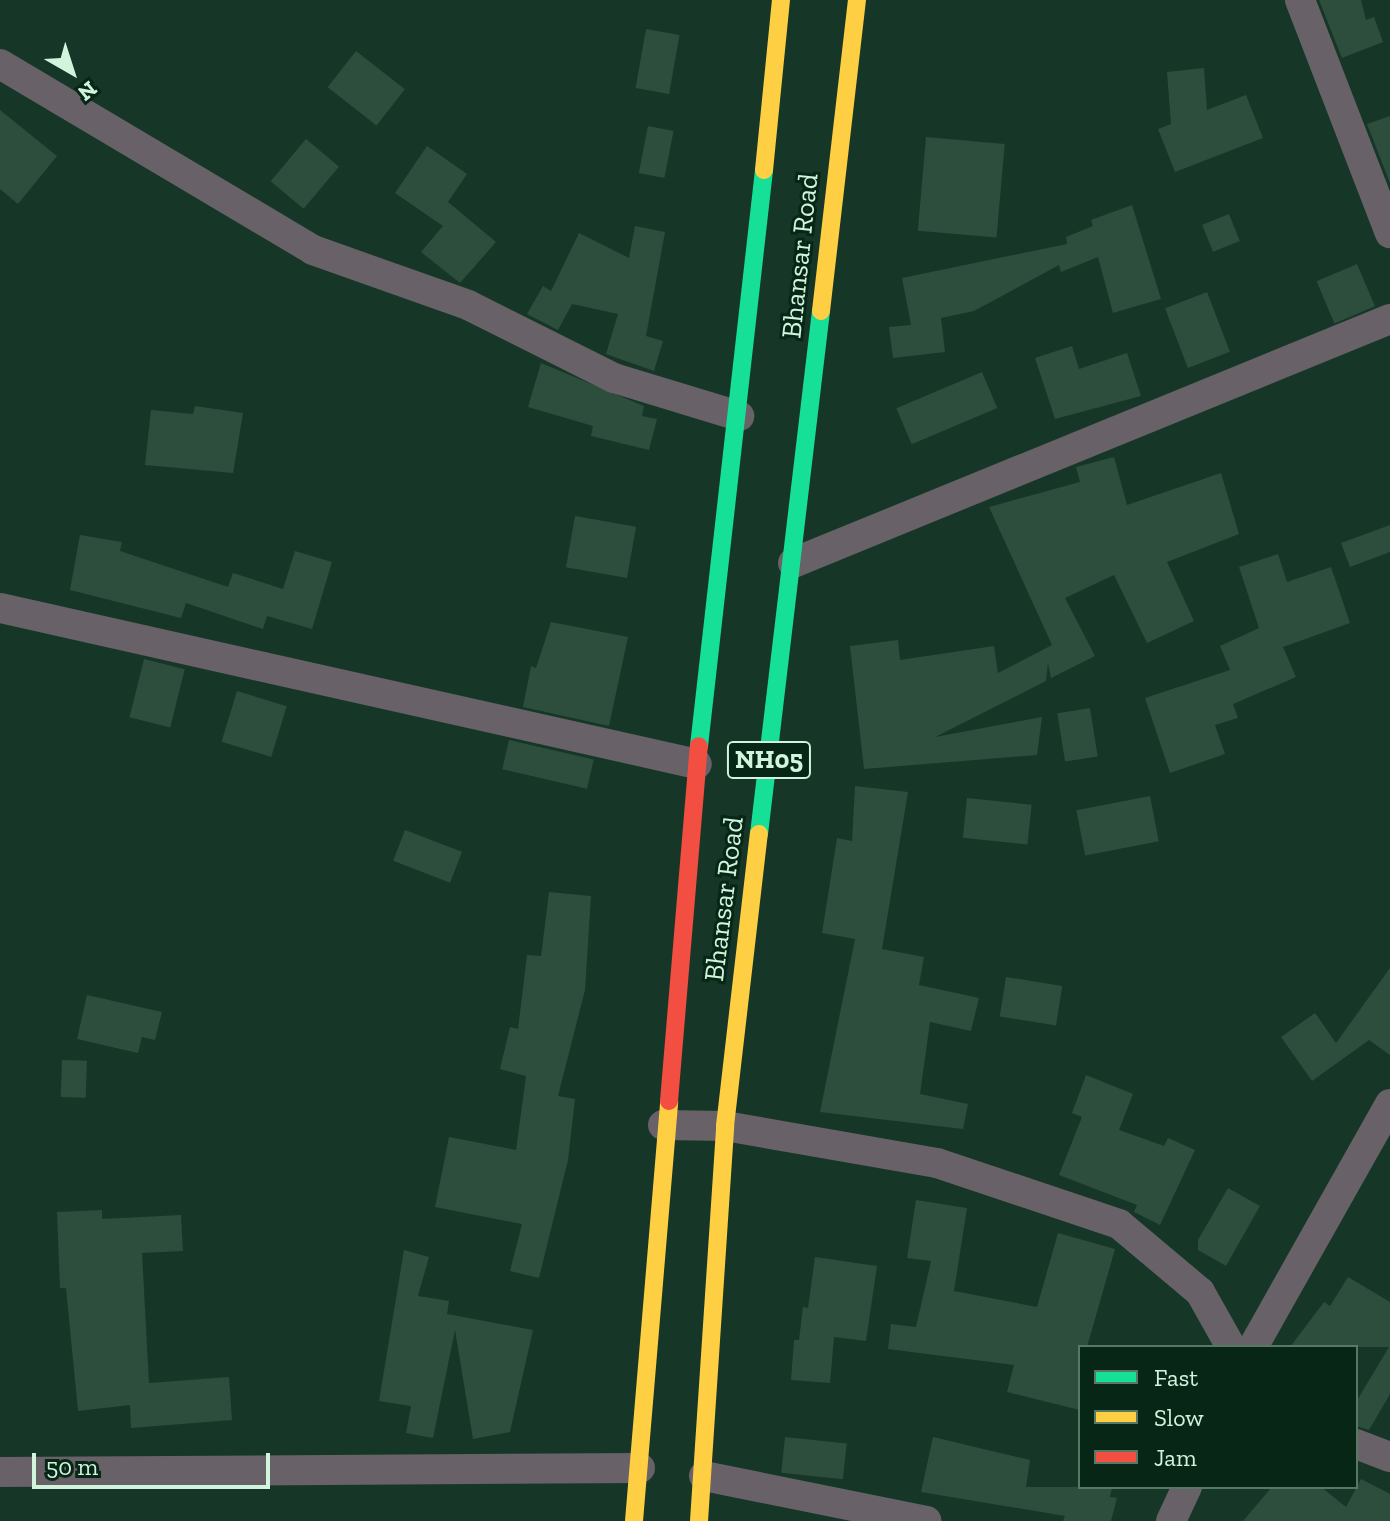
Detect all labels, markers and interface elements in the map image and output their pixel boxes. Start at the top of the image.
north arrow [32,32,112,112]
text: N [72,75,102,107]
street label: Bhansar Road [775,172,825,340]
road number: NH05 [725,738,813,782]
street label: Bhansar Road [697,815,751,983]
legend [1078,1345,1358,1489]
text: Fast [1154,1363,1198,1392]
text: Slow [1154,1403,1204,1432]
scale bar [36,1437,274,1487]
text: Jam [1154,1443,1197,1472]
text: 50 m [46,1452,98,1481]

